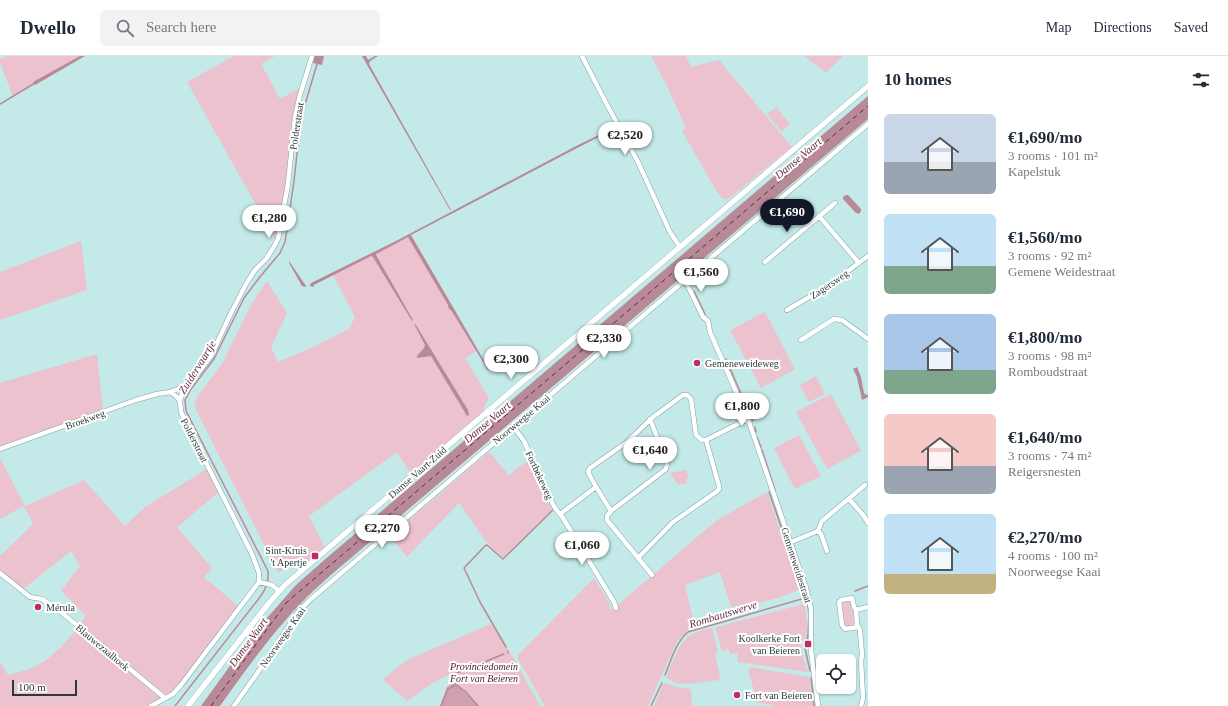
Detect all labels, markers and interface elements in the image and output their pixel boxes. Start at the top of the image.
search box [100,10,380,46]
text: Dwello [20,17,76,38]
icon: search [114,17,136,39]
text: Search here [146,19,216,35]
text: Map [1046,20,1071,35]
text: Directions [1093,20,1152,35]
text: Saved [1174,20,1208,35]
icon: filters [1190,69,1212,91]
text: 10 homes [884,70,952,89]
street label: Polderstraat [287,101,306,151]
pin: €2,520 [592,122,658,156]
text: €2,520 [607,127,643,142]
text: €1,690/mo [1008,128,1082,147]
icon: home [916,130,964,178]
water label: Damse Vaart [771,134,824,182]
text: 3 rooms · 101 m² [1008,148,1098,163]
text: Kapelstuk [1008,164,1061,179]
pin: €1,690 [754,199,820,233]
text: €1,690 [769,204,805,219]
pin: €1,280 [236,205,302,239]
text: €1,280 [251,210,287,225]
text: €1,560/mo [1008,228,1082,247]
icon: home [916,230,964,278]
text: 3 rooms · 92 m² [1008,248,1091,263]
pin: €1,560 [668,259,734,293]
text: €1,560 [683,264,719,279]
text: Gemene Weidestraat [1008,264,1115,279]
street label: Zagersweg [808,268,851,301]
pin: €2,330 [571,325,637,359]
text: €1,800/mo [1008,328,1082,347]
text: €2,330 [586,330,622,345]
icon: home [916,330,964,378]
water label: Zuidervaartje [176,338,218,396]
pin: €2,300 [478,346,544,380]
text: 3 rooms · 98 m² [1008,348,1091,363]
text: €2,300 [493,351,529,366]
marker: Gemeneweideweg [692,358,702,368]
place label: Gemeneweideweg [705,358,779,369]
text: Romboudstraat [1008,364,1087,379]
street label: Noorweegse Kaai [490,392,552,447]
pin: €1,800 [709,393,775,427]
water label: Damse Vaart [460,398,513,446]
text: €1,800 [724,398,760,413]
street label: Broekweg [64,407,106,432]
street label: Polderstraat [179,416,210,464]
text: €1,640/mo [1008,428,1082,447]
icon: home [916,430,964,478]
pin: €1,640 [617,437,683,471]
text: €1,640 [632,442,668,457]
street label: Damse Vaart-Zuid [386,444,449,501]
text: 3 rooms · 74 m² [1008,448,1091,463]
street label: Fortbekeweg [524,449,556,501]
text: Reigersnesten [1008,464,1081,479]
pin: €2,270 [349,515,415,549]
text: €2,270 [364,520,400,535]
street label: Gemeneweidestraat [779,526,814,605]
text: €2,270/mo [1008,528,1082,547]
icon: home [916,530,964,578]
pin: €1,060 [549,532,615,566]
text: €1,060 [564,537,600,552]
place label: Sint-Kruis 't Apertje [265,545,308,568]
text: 4 rooms · 100 m² [1008,548,1098,563]
marker: Sint-Kruis 't Apertje [310,551,320,561]
text: Noorweegse Kaai [1008,564,1101,579]
water label: Rombautswerve [687,598,758,630]
marker: Mérula [33,602,43,612]
place label: Mérula [46,602,75,613]
street label: Noorweegse Kaai [257,605,308,670]
water label: Damse Vaart [226,615,270,669]
street label: Blauwezaalhoek [74,622,132,673]
place label: Koolkerke Fort van Beieren [739,633,800,656]
marker: Koolkerke Fort van Beieren [803,639,813,649]
map controls [816,654,856,694]
button: locate [816,654,856,694]
park label: Provinciedomein Fort van Beieren [449,661,518,684]
scale bar [12,678,77,697]
text: 100 m [18,681,46,693]
marker: Fort van Beieren [732,690,742,700]
place label: Fort van Beieren [745,690,812,701]

